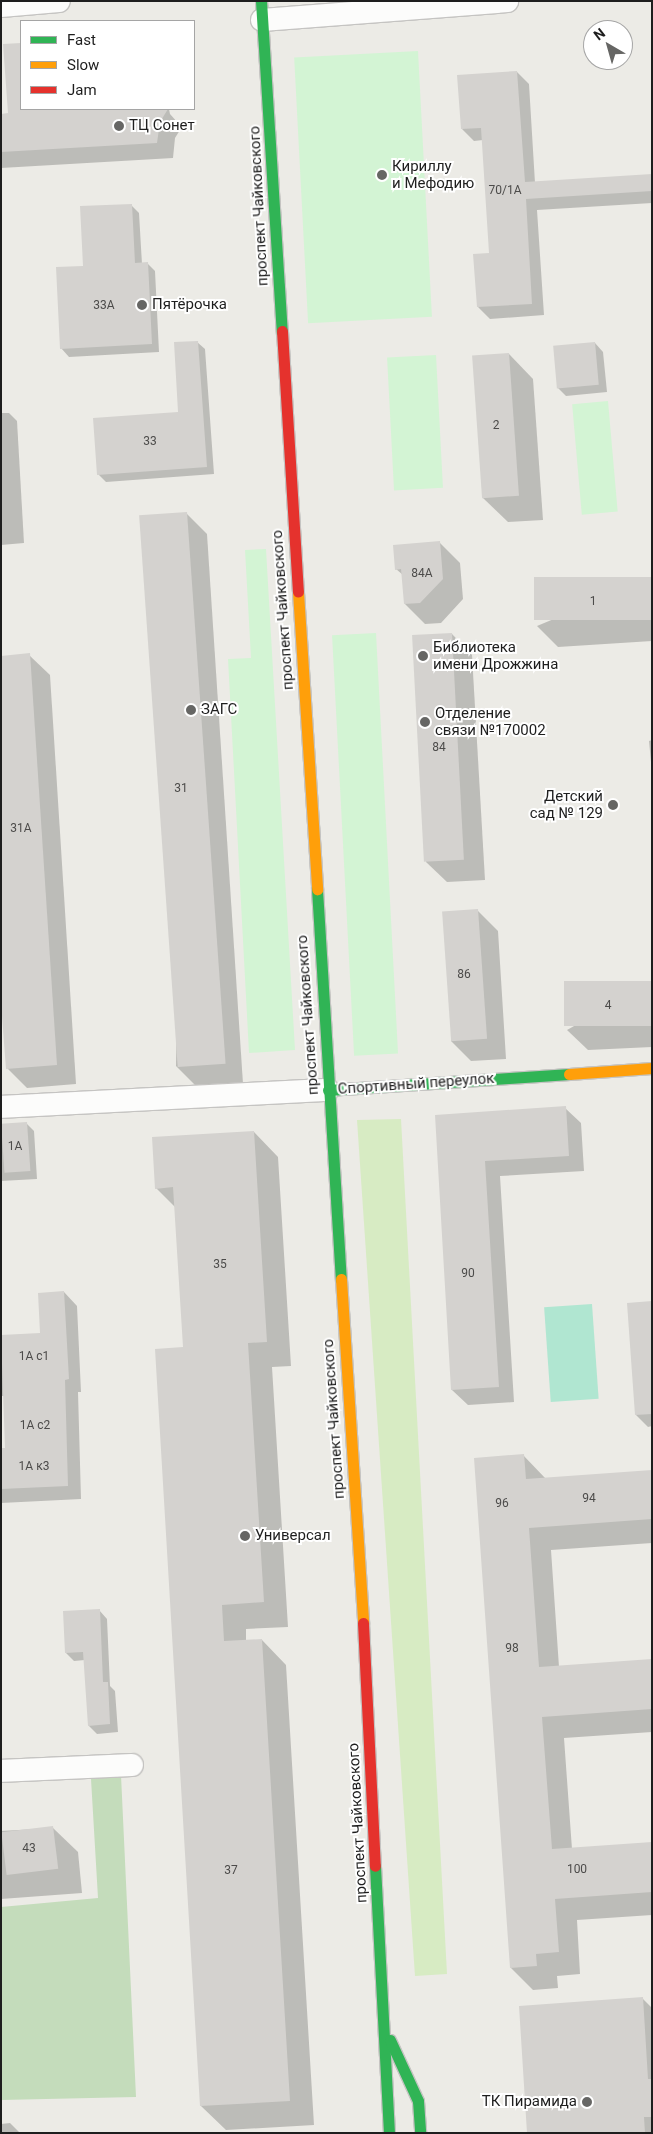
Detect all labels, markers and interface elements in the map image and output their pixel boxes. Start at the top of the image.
legend [20,20,195,110]
north arrow [583,20,633,70]
text: N [591,25,608,43]
text: Fast [67,31,96,49]
text: Slow [67,56,99,74]
text: Jam [67,81,97,99]
place label: ТЦ Сонет [129,117,195,135]
marker: ТЦ Сонет [113,120,125,132]
street label: проспект Чайковского [246,125,272,287]
place label: Кириллу и Мефодию [392,157,474,192]
marker: Кириллу и Мефодию [376,169,388,181]
house number: 70/1А [488,184,522,198]
place label: Пятёрочка [152,296,227,314]
house number: 33А [93,299,115,313]
marker: Пятёрочка [136,299,148,311]
house number: 2 [493,419,499,433]
house number: 33 [143,435,157,449]
street label: проспект Чайковского [268,529,298,691]
house number: 84А [411,567,433,581]
house number: 1 [590,595,596,609]
place label: Библиотека имени Дрожжина [433,638,558,673]
marker: Библиотека имени Дрожжина [417,650,429,662]
place label: ЗАГС [201,701,237,719]
marker: ЗАГС [185,704,197,716]
place label: Отделение связи №170002 [435,704,546,739]
marker: Отделение связи №170002 [419,716,431,728]
house number: 84 [432,741,446,755]
house number: 31 [174,782,188,796]
place label: Детский сад № 129 [530,787,603,822]
marker: Детский сад № 129 [607,799,619,811]
house number: 31А [10,822,32,836]
street label: проспект Чайковского [293,934,323,1096]
house number: 86 [457,968,471,982]
house number: 4 [605,999,611,1013]
street label: Спортивный переулок [337,1070,495,1098]
house number: 1А [8,1140,22,1154]
house number: 35 [213,1258,227,1272]
house number: 90 [461,1267,475,1281]
street label: проспект Чайковского [319,1338,349,1500]
house number: 1А с1 [19,1350,49,1364]
house number: 1А с2 [20,1419,50,1433]
house number: 1А к3 [19,1460,49,1474]
house number: 94 [582,1492,596,1506]
house number: 96 [495,1497,509,1511]
place label: Универсал [255,1527,331,1545]
marker: Универсал [239,1530,251,1542]
house number: 98 [505,1642,519,1656]
street label: проспект Чайковского [345,1742,371,1904]
house number: 43 [22,1842,36,1856]
house number: 100 [567,1863,587,1877]
house number: 37 [224,1864,238,1878]
place label: ТК Пирамида [482,2093,577,2111]
marker: ТК Пирамида [581,2096,593,2108]

